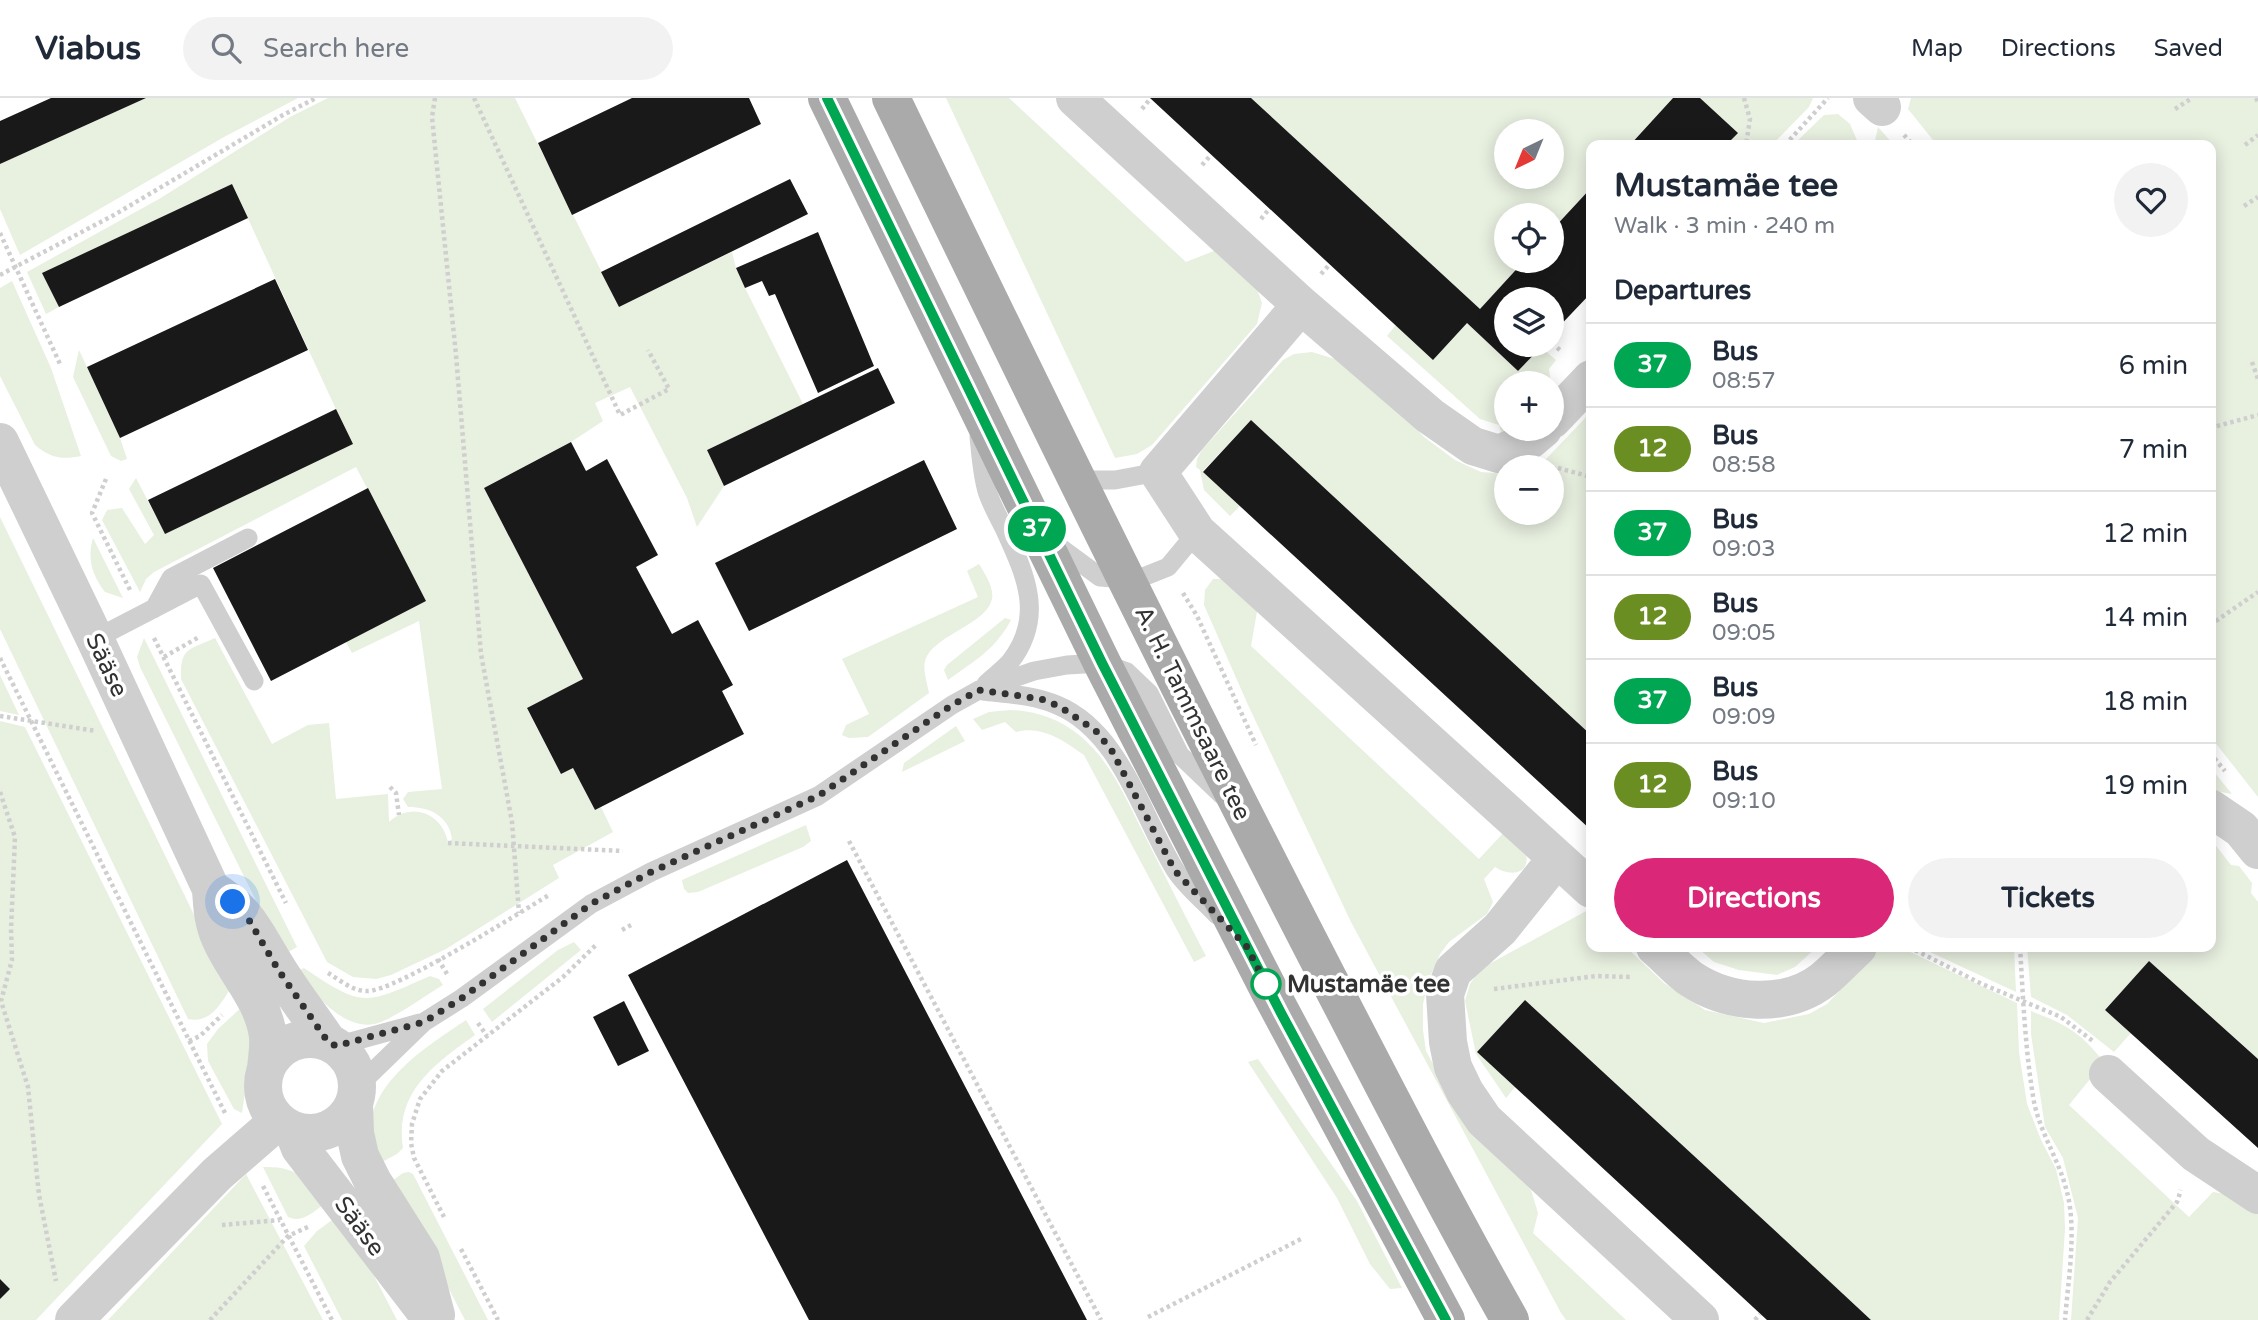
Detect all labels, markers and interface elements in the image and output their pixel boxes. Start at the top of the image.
search box [183,17,673,80]
text: Viabus [35,29,141,68]
icon: search [207,29,245,67]
text: Search here [263,33,409,64]
text: Map [1911,34,1963,63]
text: Directions [2001,34,2116,63]
text: Saved [2154,34,2223,63]
north arrow [1494,119,1564,189]
map controls [1494,119,1564,525]
button: heart [2114,163,2188,237]
text: Mustamäe tee [1614,166,1838,205]
button: locate [1494,203,1564,273]
text: Walk · 3 min · 240 m [1614,212,1835,240]
text: Departures [1614,275,1751,306]
button: layers [1494,287,1564,357]
text: Bus [1712,336,1758,367]
text: 37 [1637,350,1668,379]
text: 6 min [2119,350,2188,381]
text: 08:57 [1712,367,1776,395]
button: + [1494,371,1564,441]
text: Bus [1712,420,1758,451]
text: 12 [1637,434,1668,463]
text: 7 min [2119,434,2188,465]
text: 08:58 [1712,451,1776,479]
button: − [1494,455,1564,525]
text: Bus [1712,504,1758,535]
line badge: 37 [1006,506,1068,552]
text: 37 [1022,514,1052,543]
text: 37 [1637,518,1668,547]
text: 12 min [2102,518,2188,549]
text: 09:03 [1712,535,1776,563]
text: Bus [1712,588,1758,619]
street label: A. H. Tammsaare tee [1128,601,1257,825]
text: 12 [1637,602,1668,631]
text: 14 min [2102,602,2188,633]
text: 09:05 [1712,619,1776,647]
street label: Sääse [79,629,134,702]
text: Bus [1712,672,1758,703]
text: 37 [1637,686,1668,715]
text: 18 min [2102,686,2188,717]
text: 09:09 [1712,703,1776,731]
text: Bus [1712,756,1758,787]
text: 12 [1637,770,1668,799]
text: 19 min [2102,770,2188,801]
text: 09:10 [1712,787,1776,815]
button: Directions [1614,858,1894,938]
button: Tickets [1908,858,2188,938]
your location [215,884,250,919]
marker: Mustamäe tee [1251,969,1281,999]
place label: Mustamäe tee [1287,970,1450,999]
street label: Sääse [328,1191,391,1262]

